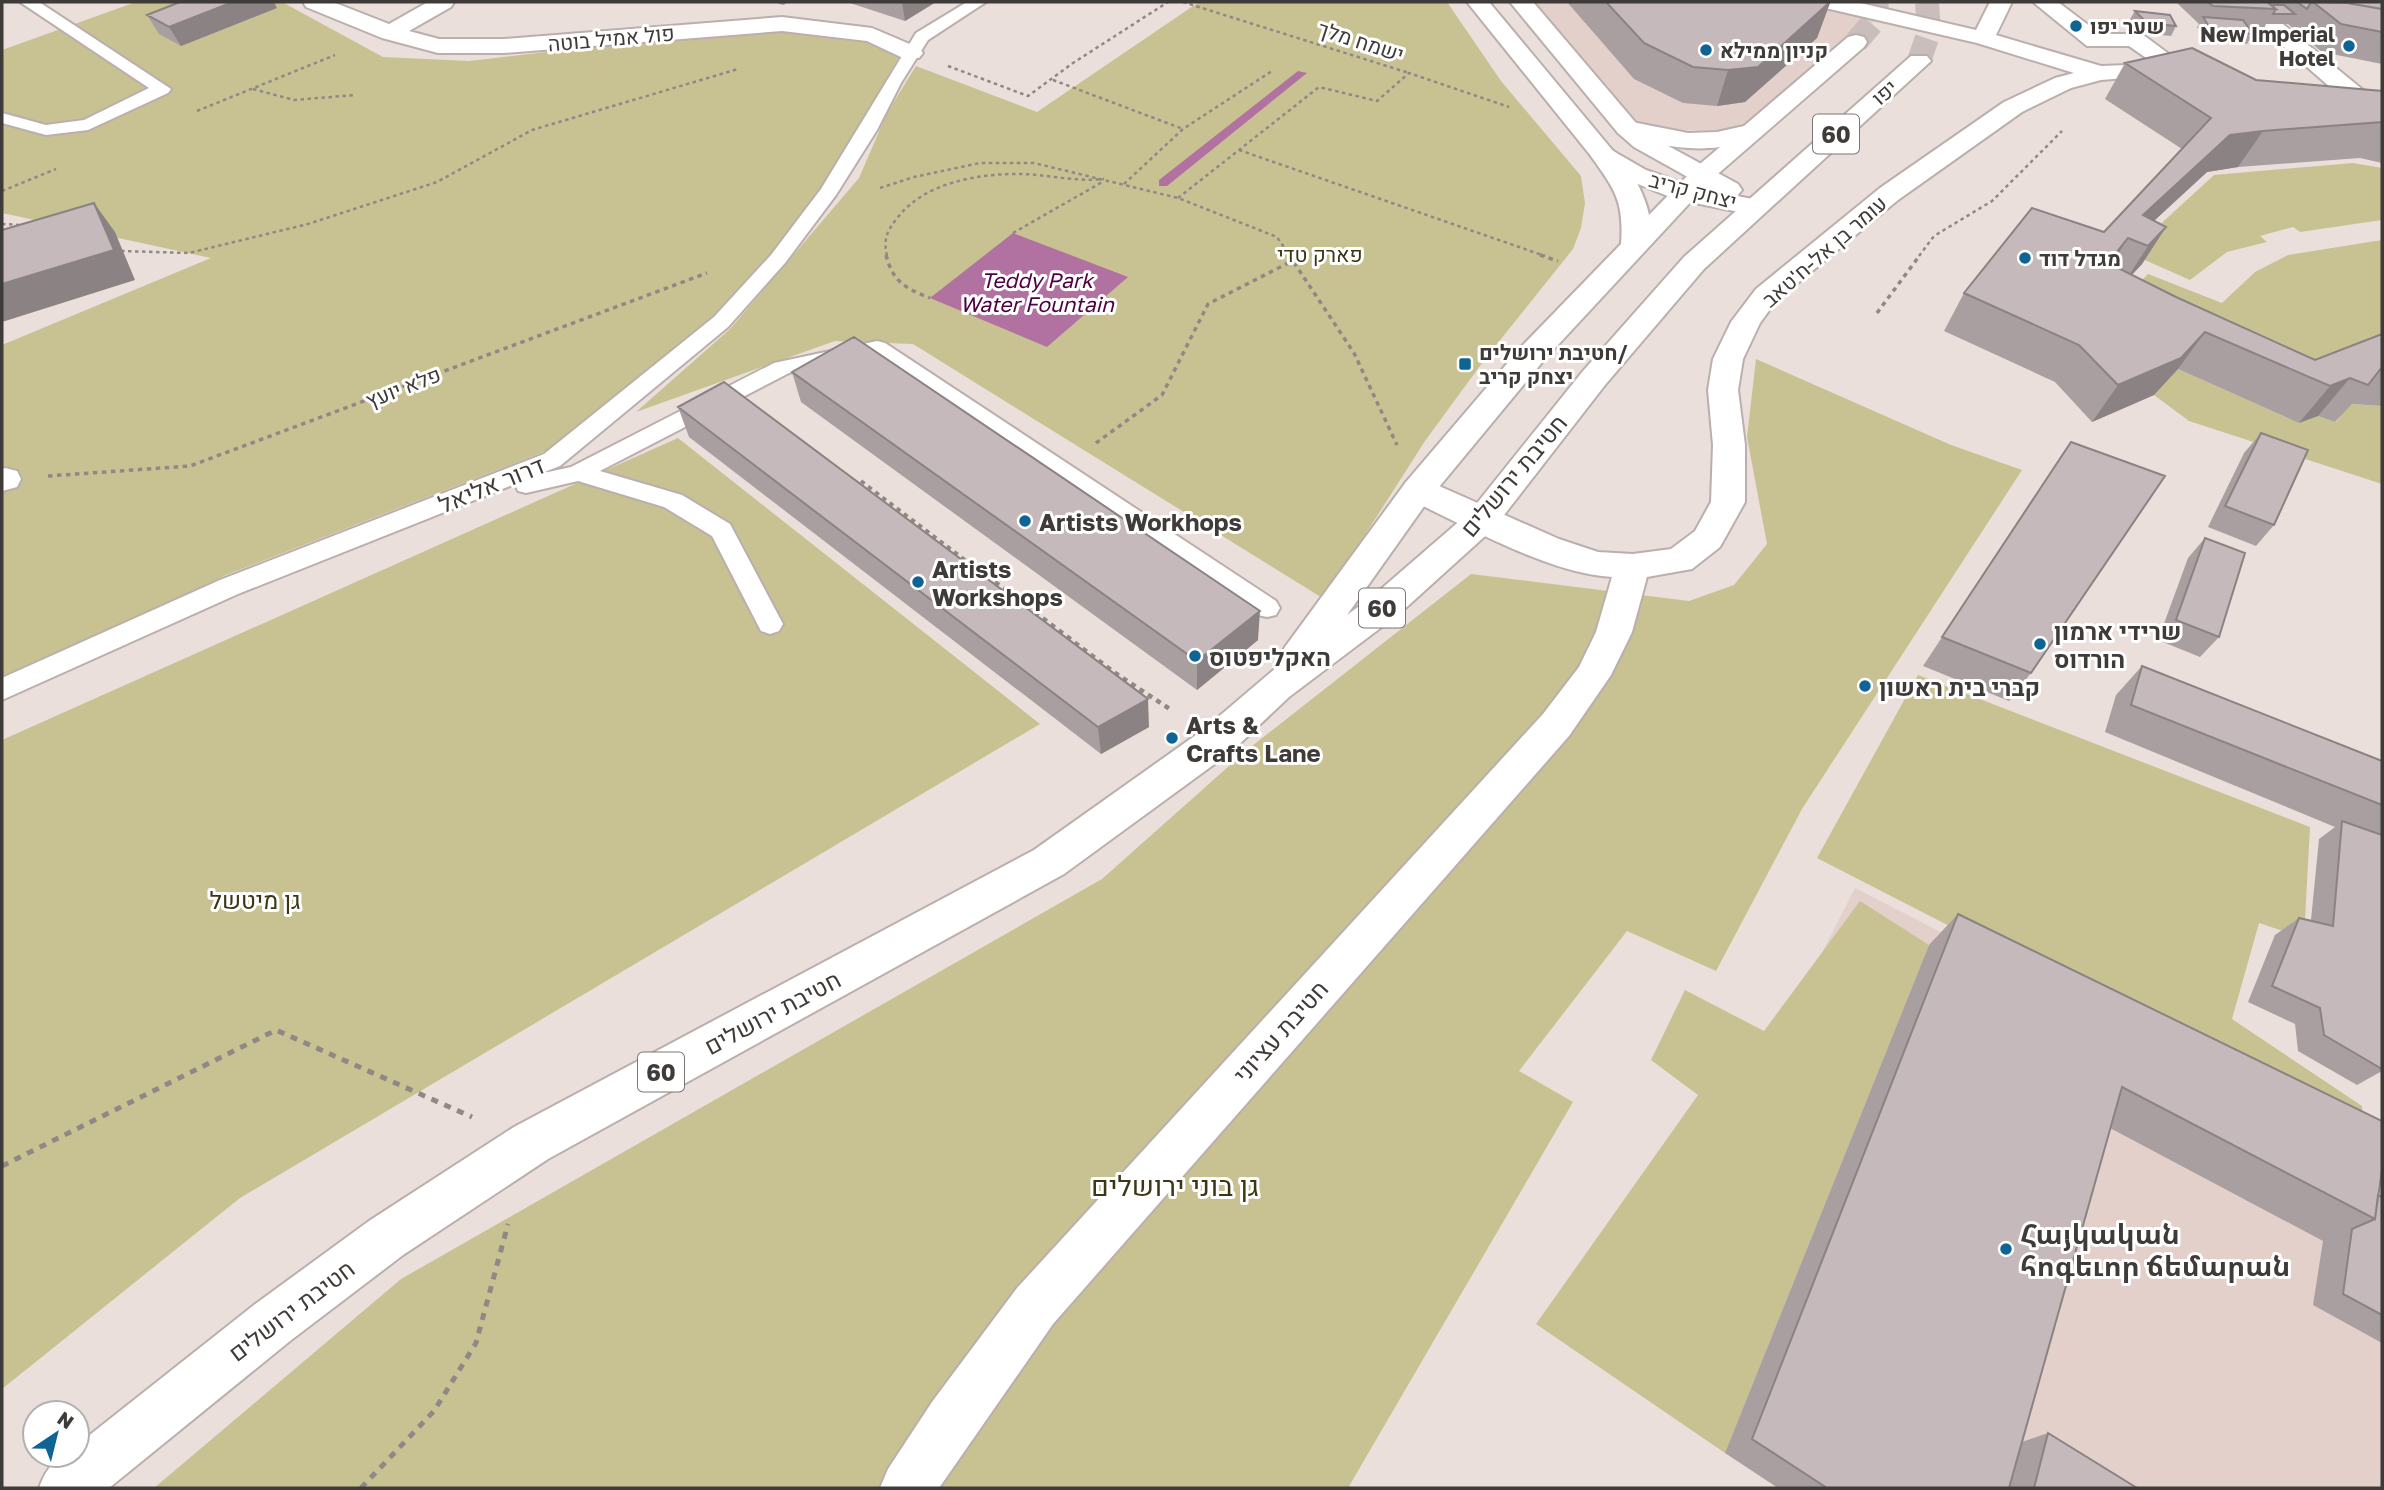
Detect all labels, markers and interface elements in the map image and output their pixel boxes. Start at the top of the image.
place label: שער יפו [2090,13,2164,39]
street label: ישמח מלך [1315,15,1407,67]
marker: שער יפו [2068,18,2084,34]
street label: פול אמיל בוטה [547,20,675,56]
place label: New Imperial Hotel [2200,21,2335,71]
place label: קניון ממילא [1720,37,1828,63]
marker: New Imperial Hotel [2341,38,2357,54]
marker: קניון ממילא [1698,42,1714,58]
street label: יפו [1866,74,1902,110]
road number: 60 [1813,114,1859,154]
street label: יצחק קריב [1646,166,1740,214]
street label: עומר בן אל-ח'טאב [1756,190,1892,312]
park label: פארק טדי [1277,241,1363,267]
place label: מגדל דוד [2039,245,2121,271]
marker: מגדל דוד [2017,250,2033,266]
water label: Teddy Park Water Fountain [960,267,1115,317]
place label: חטיבת ירושלים/ יצחק קריב [1479,339,1628,389]
marker: חטיבת ירושלים/ יצחק קריב [1457,356,1473,372]
street label: פלא יועץ [362,361,444,413]
street label: חטיבת ירושלים [1454,408,1572,542]
street label: דרור אליאל [434,450,548,518]
place label: Artists Workhops [1039,507,1242,536]
marker: Artists Workhops [1017,513,1033,529]
place label: Artists Workshops [932,554,1063,611]
marker: Artists Workshops [910,574,926,590]
road number: 60 [1359,588,1405,628]
place label: שרידי ארמון הורדוס [2054,616,2181,673]
marker: שרידי ארמון הורדוס [2032,636,2048,652]
place label: האקליפטוס [1209,642,1331,671]
marker: האקליפטוס [1187,648,1203,664]
place label: קברי בית ראשון [1879,672,2040,701]
marker: קברי בית ראשון [1857,678,1873,694]
place label: Arts & Crafts Lane [1186,710,1321,767]
marker: Arts & Crafts Lane [1164,730,1180,746]
park label: גן מיטשל [210,885,300,914]
street label: חטיבת ירושלים [699,964,845,1060]
street label: חטיבת עציוני [1227,974,1333,1088]
road number: 60 [638,1052,684,1092]
park label: גן בוני ירושלים [1091,1169,1259,1202]
place label: Հայկական հոգեւոր ճեմարան [2020,1217,2290,1283]
marker: Հայկական հոգեւոր ճեմարան [1998,1241,2014,1257]
street label: חטיבת ירושלים [222,1253,360,1367]
north arrow [21,1399,91,1469]
text: N [54,1406,79,1433]

